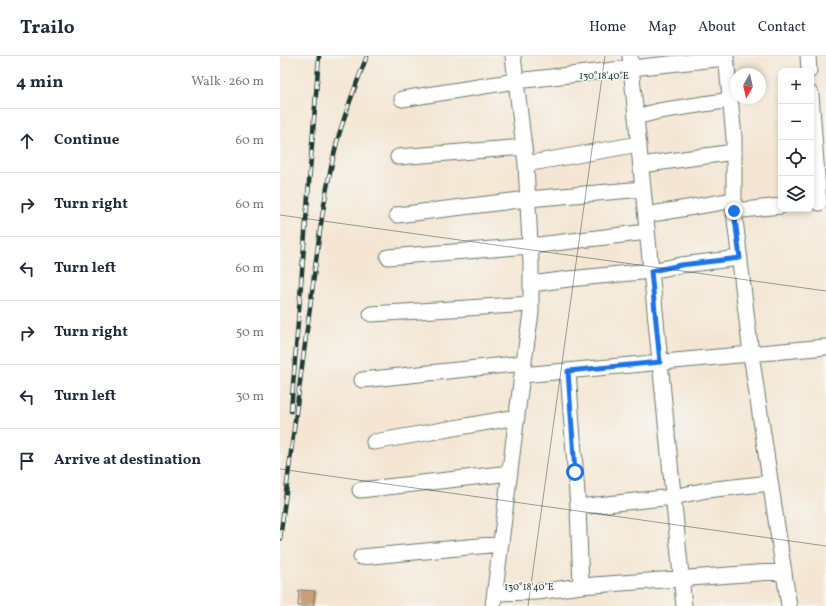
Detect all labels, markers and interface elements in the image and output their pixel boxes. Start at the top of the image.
text: Trailo [20,15,75,41]
text: Home [589,18,626,37]
text: Map [648,18,676,37]
text: About [698,18,736,37]
text: Contact [758,18,806,37]
north arrow [730,68,766,104]
map controls [778,68,814,212]
button: + [778,68,814,104]
text: 130°18'40"E [579,69,629,83]
text: 4 min [16,71,63,94]
text: Walk · 260 m [191,73,264,91]
button: − [778,104,814,140]
icon: ahead [16,130,38,152]
text: Continue [54,130,119,151]
text: 60 m [236,132,264,150]
button: locate [778,140,814,176]
button: layers [778,176,814,212]
icon: right [16,194,38,216]
text: Turn right [54,194,128,215]
text: 60 m [236,196,264,214]
route end [725,202,743,220]
icon: left [16,258,38,280]
text: Turn left [54,258,116,279]
text: 60 m [236,260,264,278]
icon: right [16,322,38,344]
text: Turn right [54,322,128,343]
text: 50 m [236,324,264,342]
icon: left [16,386,38,408]
text: Turn left [54,386,116,407]
text: 30 m [236,388,264,406]
icon: arrive [16,450,38,472]
text: Arrive at destination [54,450,201,471]
route start [566,463,584,481]
text: 130°18'40"E [504,580,554,594]

